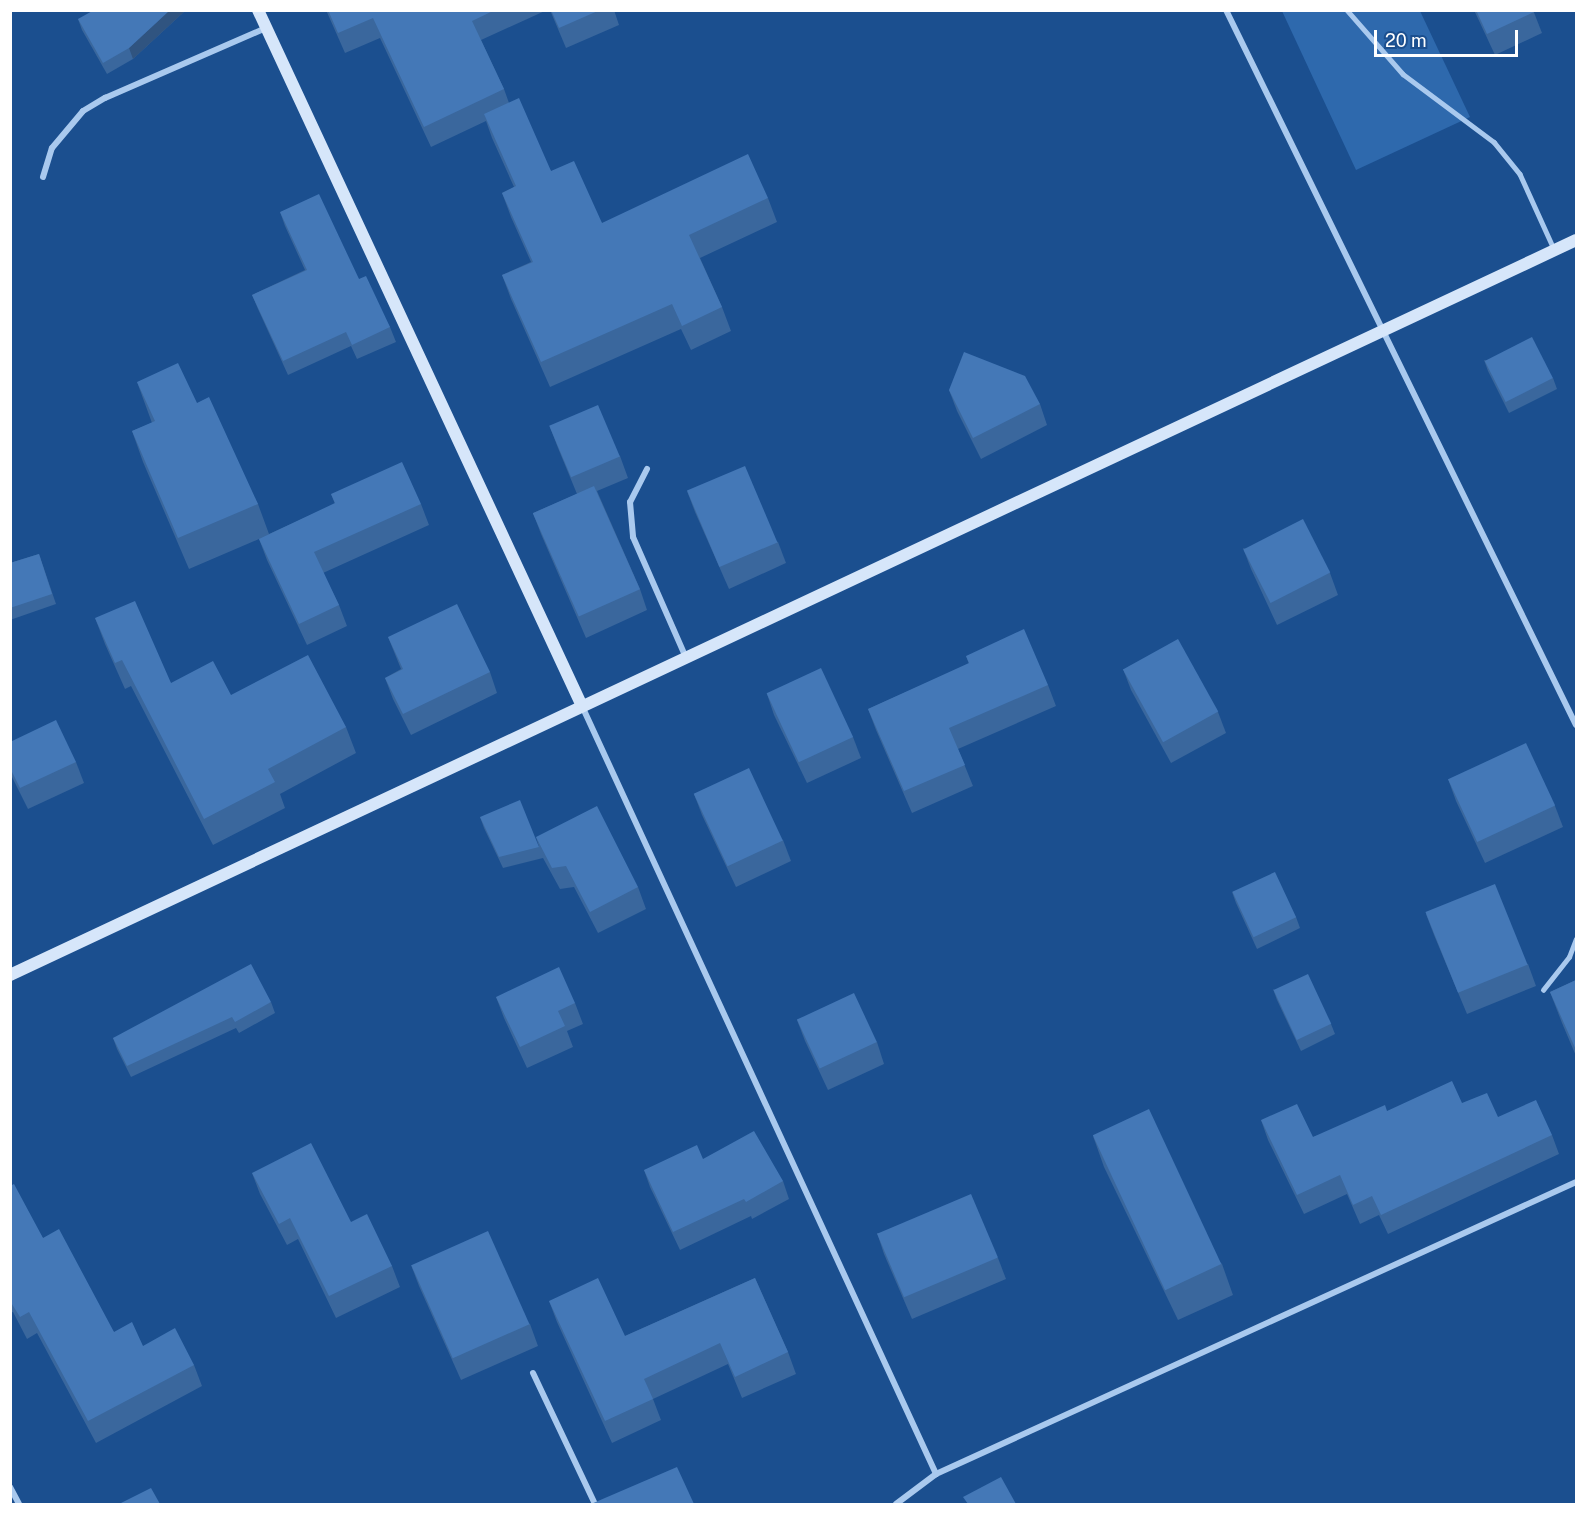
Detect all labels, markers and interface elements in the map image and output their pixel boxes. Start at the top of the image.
scale bar [1377,18,1521,56]
text: 20 m [1385,30,1427,51]

